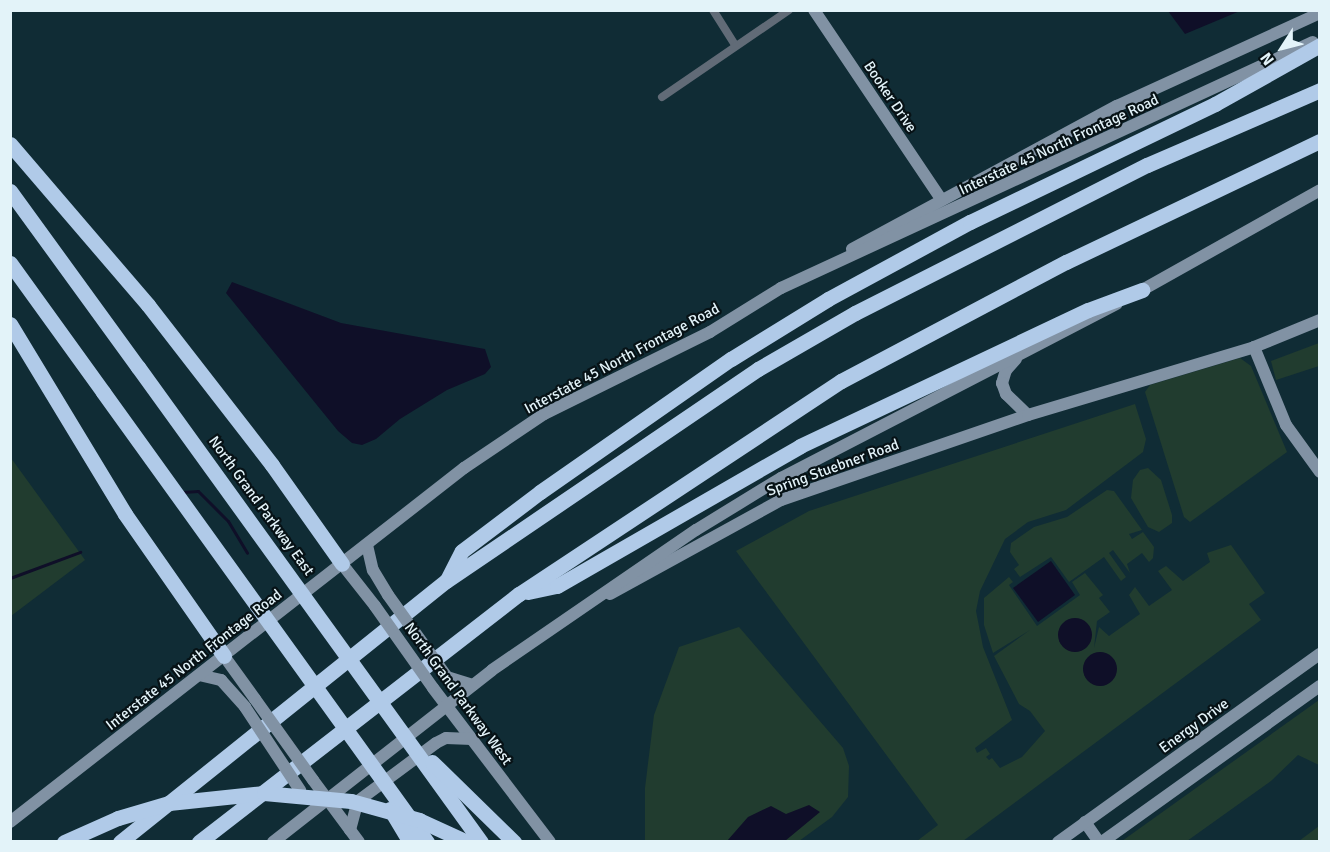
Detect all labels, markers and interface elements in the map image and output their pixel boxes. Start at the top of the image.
north arrow [1252,18,1312,78]
text: N [1256,48,1279,69]
street label: Booker Drive [860,58,920,136]
street label: Interstate 45 North Frontage Road [956,91,1162,199]
street label: Interstate 45 North Frontage Road [521,300,723,418]
street label: North Grand Parkway East [204,433,318,579]
street label: Spring Stuebner Road [764,436,902,500]
street label: Interstate 45 North Frontage Road [102,586,286,734]
street label: North Grand Parkway West [400,619,516,769]
street label: Energy Drive [1156,695,1232,757]

